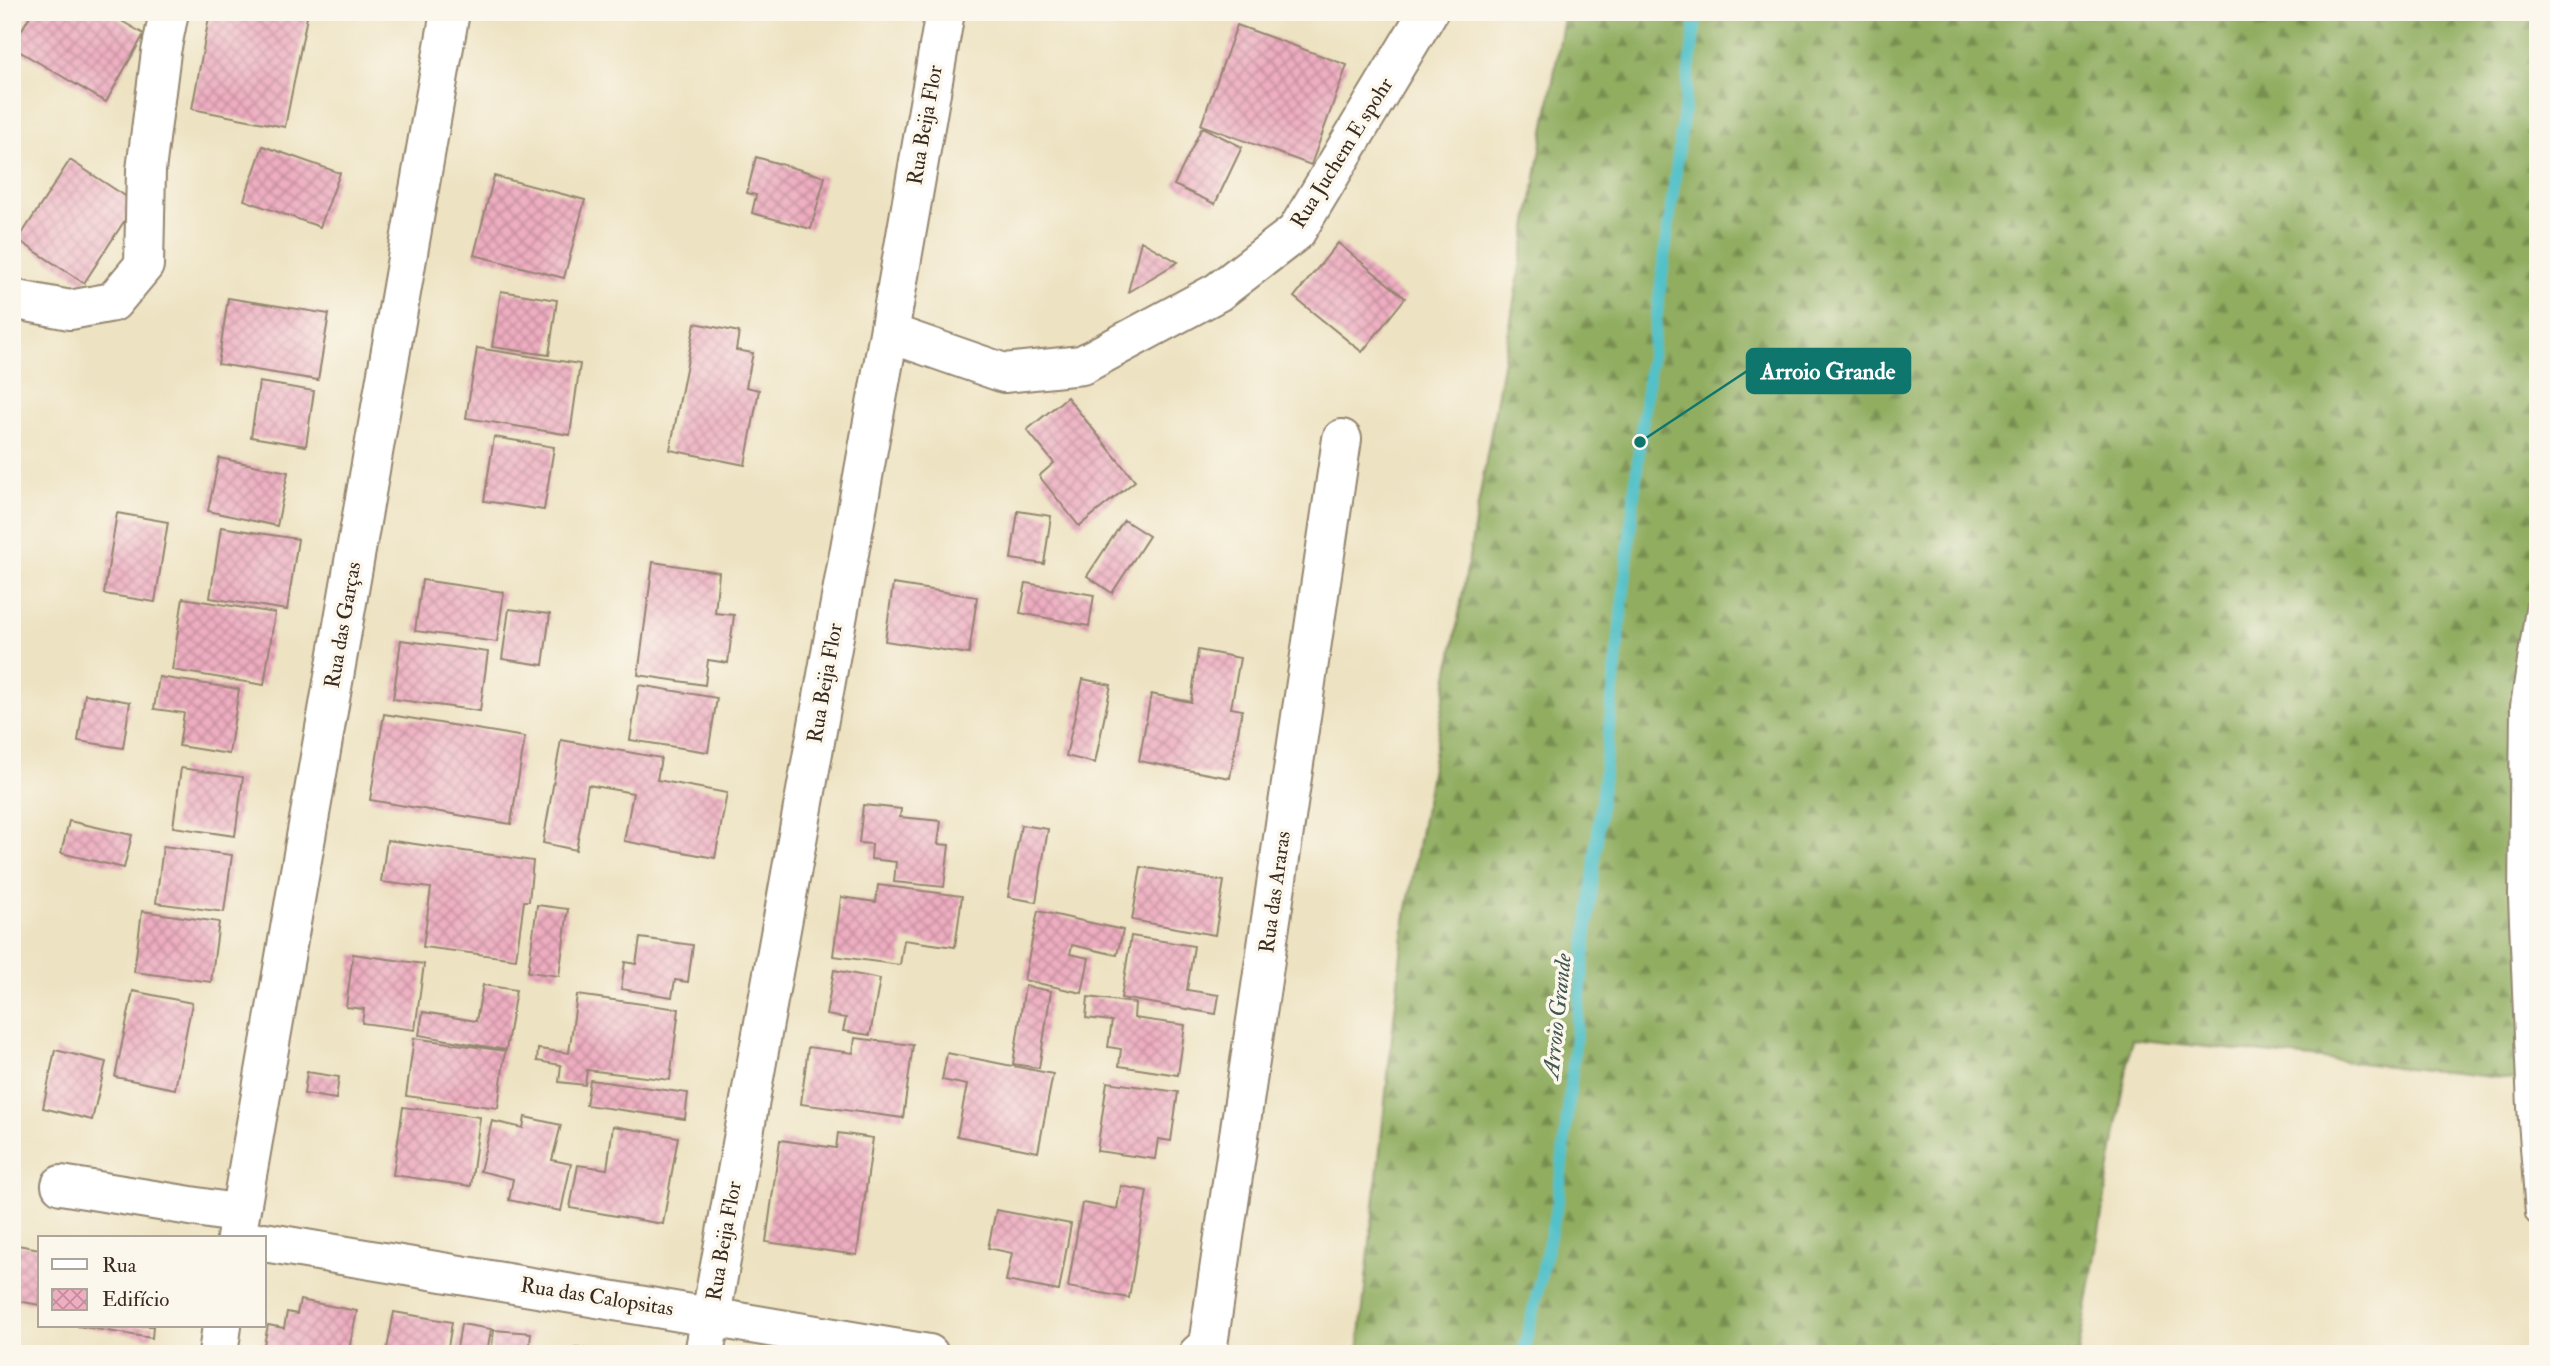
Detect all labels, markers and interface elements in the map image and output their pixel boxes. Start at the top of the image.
street label: Rua Beija Flor [901,63,949,187]
street label: Rua Juchem E spohr [1285,72,1399,233]
callout: Arroio Grande [1747,349,1910,393]
text: Arroio Grande [1760,357,1896,386]
street label: Rua das Garças [319,560,367,690]
street label: Rua Beija Flor [801,621,849,745]
street label: Rua das Araras [1253,829,1297,955]
water label: Arroio Grande [1536,952,1578,1083]
street label: Rua Beija Flor [700,1179,748,1303]
legend [38,1236,266,1328]
text: Rua [102,1252,137,1279]
street label: Rua das Calopsitas [519,1272,675,1322]
text: Edifício [102,1286,169,1313]

